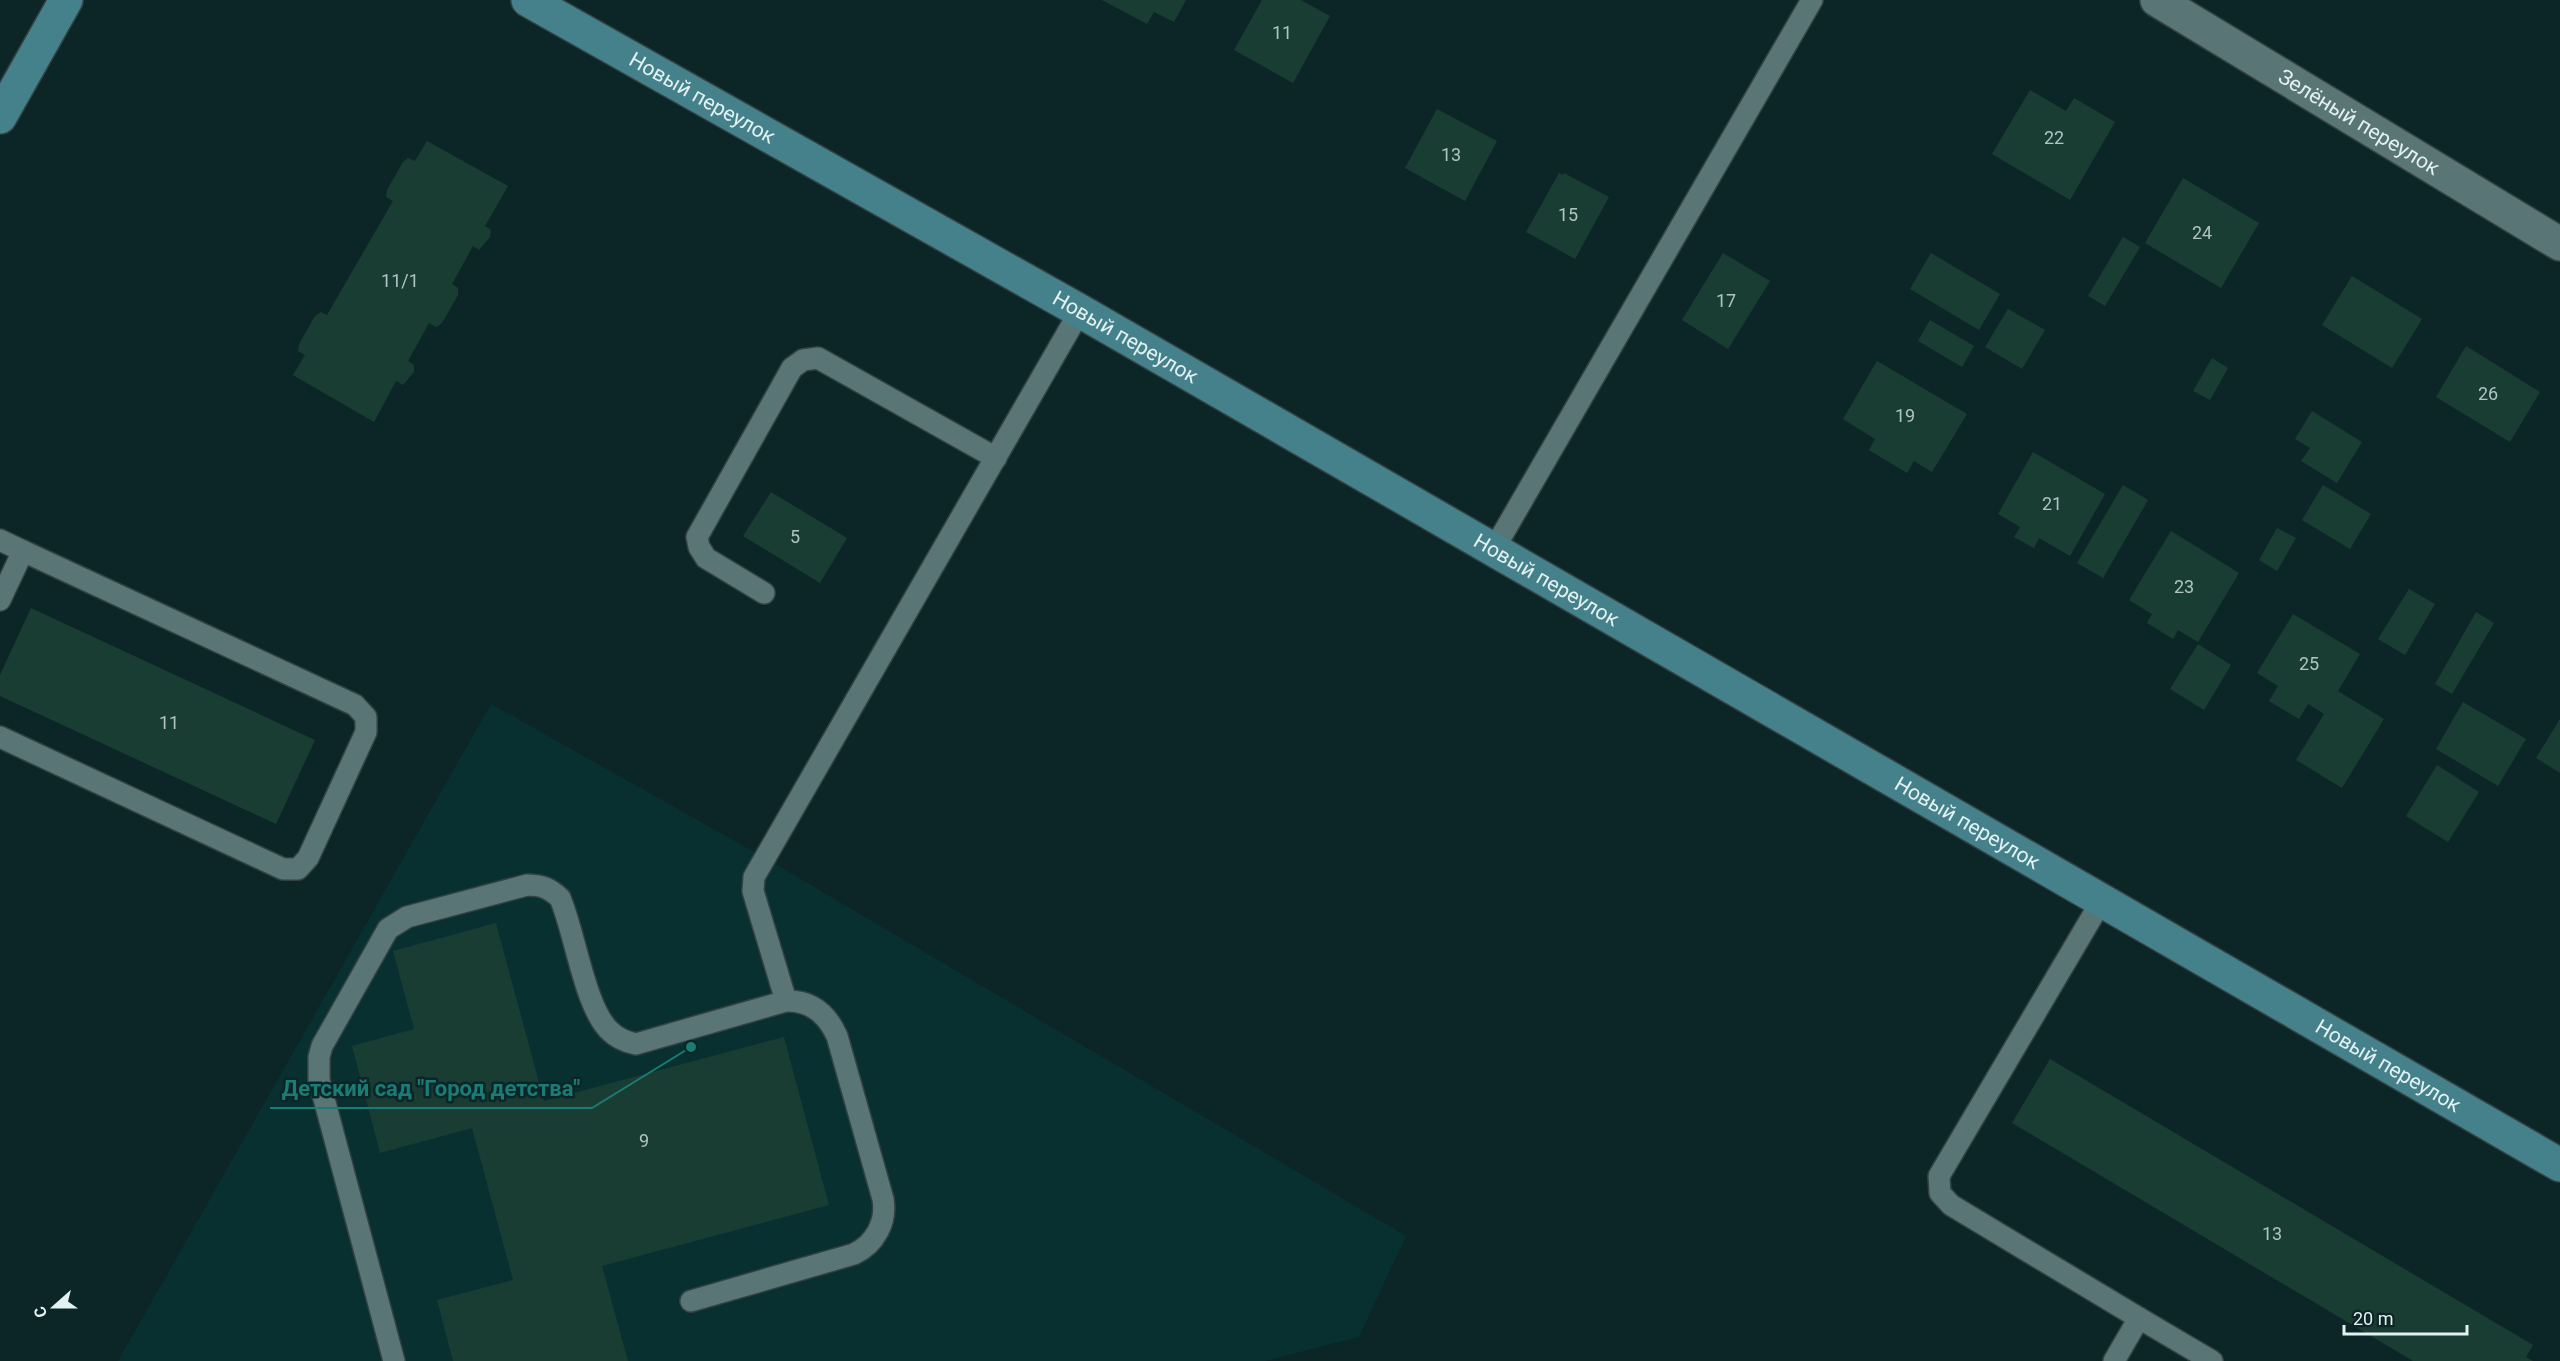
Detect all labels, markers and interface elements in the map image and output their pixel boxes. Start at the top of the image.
house number: 11 [1272,22,1292,43]
street label: Новый переулок [625,48,780,149]
street label: Зелёный переулок [2274,64,2444,180]
house number: 22 [2044,127,2064,148]
house number: 13 [1441,144,1461,165]
house number: 15 [1558,204,1578,225]
house number: 24 [2192,222,2212,243]
house number: 11/1 [381,270,419,291]
street label: Новый переулок [1048,286,1203,389]
house number: 17 [1716,290,1736,311]
house number: 26 [2478,383,2498,404]
house number: 19 [1895,405,1915,426]
house number: 21 [2042,493,2062,514]
house number: 5 [790,526,800,547]
street label: Новый переулок [1469,529,1624,632]
house number: 23 [2174,576,2194,597]
house number: 25 [2299,653,2319,674]
house number: 11 [159,712,179,733]
street label: Новый переулок [1890,772,2045,875]
street label: Новый переулок [2311,1015,2466,1118]
callout: Детский сад "Город детства" [270,1068,592,1108]
text: Детский сад "Город детства" [282,1076,580,1101]
house number: 9 [639,1130,649,1151]
house number: 13 [2262,1223,2282,1244]
north arrow [24,1277,84,1337]
scale bar [2344,1298,2467,1336]
text: С [30,1304,51,1320]
text: 20 m [2353,1308,2393,1329]

